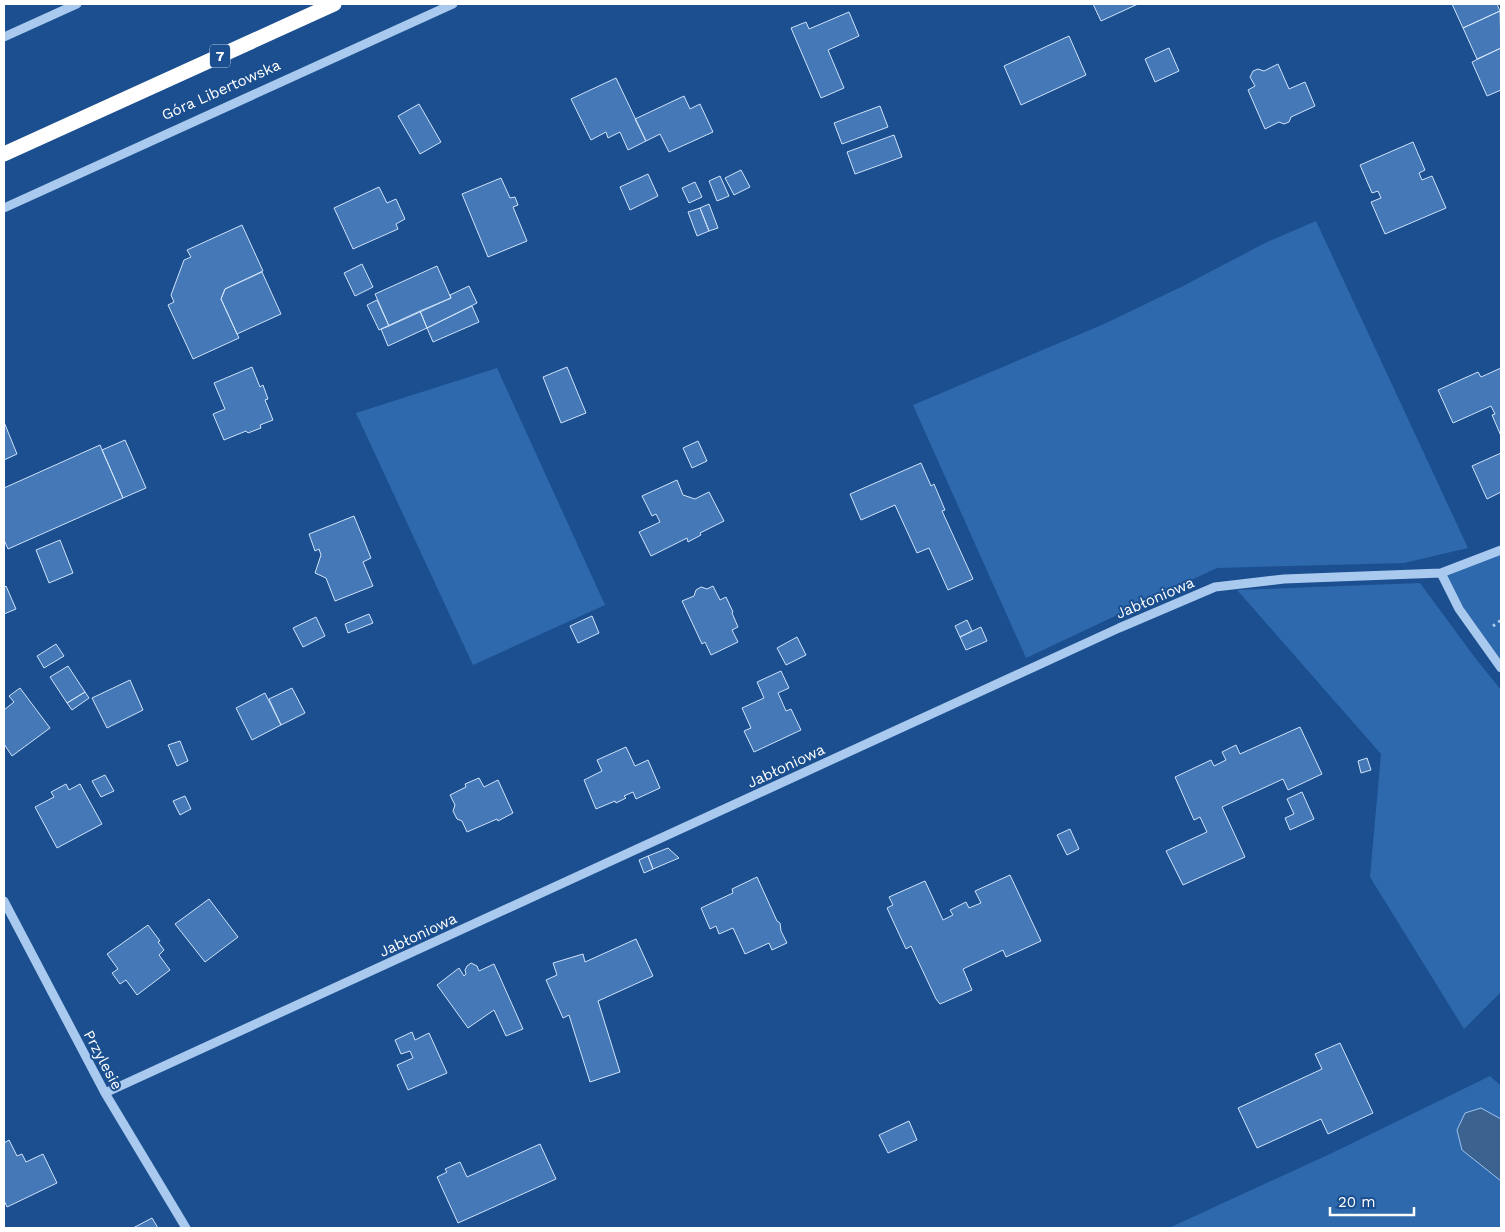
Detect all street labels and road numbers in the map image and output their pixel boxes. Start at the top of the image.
road number: 7 [210,44,230,68]
street label: Góra Libertowska [159,56,284,124]
street label: Jabłoniowa [1113,573,1197,623]
street label: Jabłoniowa [744,740,828,792]
street label: Jabłoniowa [376,909,460,961]
street label: Przylesie [80,1027,126,1093]

